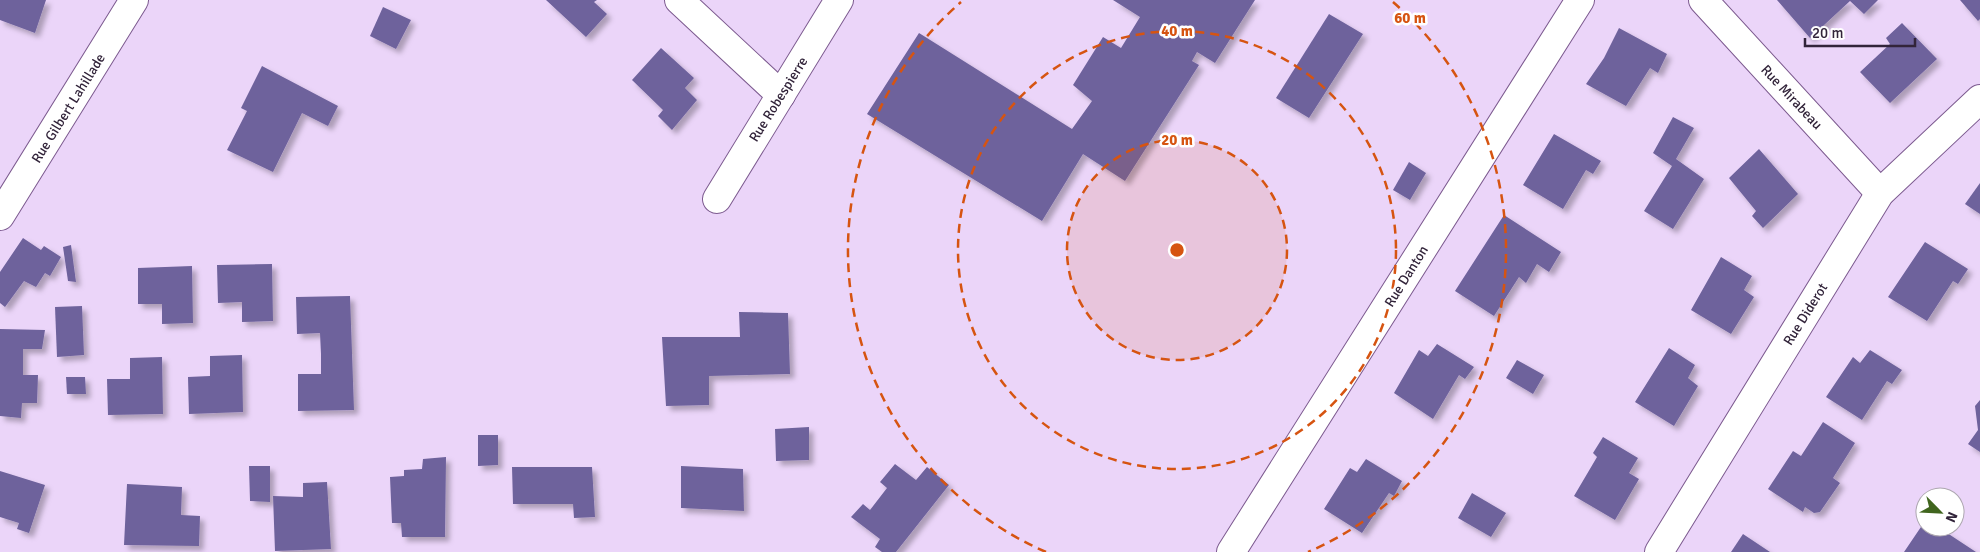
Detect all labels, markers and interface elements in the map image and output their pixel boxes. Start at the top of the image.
text: 60 m [1394,9,1426,27]
scale bar [1805,15,1915,47]
text: 40 m [1161,22,1193,40]
text: 20 m [1812,24,1843,42]
street label: Rue Gilbert Lahillade [28,50,109,166]
street label: Rue Robespierre [745,54,811,145]
street label: Rue Mirabeau [1757,61,1826,133]
text: 20 m [1161,131,1193,149]
centre of rings [1168,241,1186,259]
street label: Rue Danton [1381,242,1432,310]
street label: Rue Diderot [1780,280,1831,348]
north arrow [1915,487,1965,537]
text: N [1942,509,1961,525]

